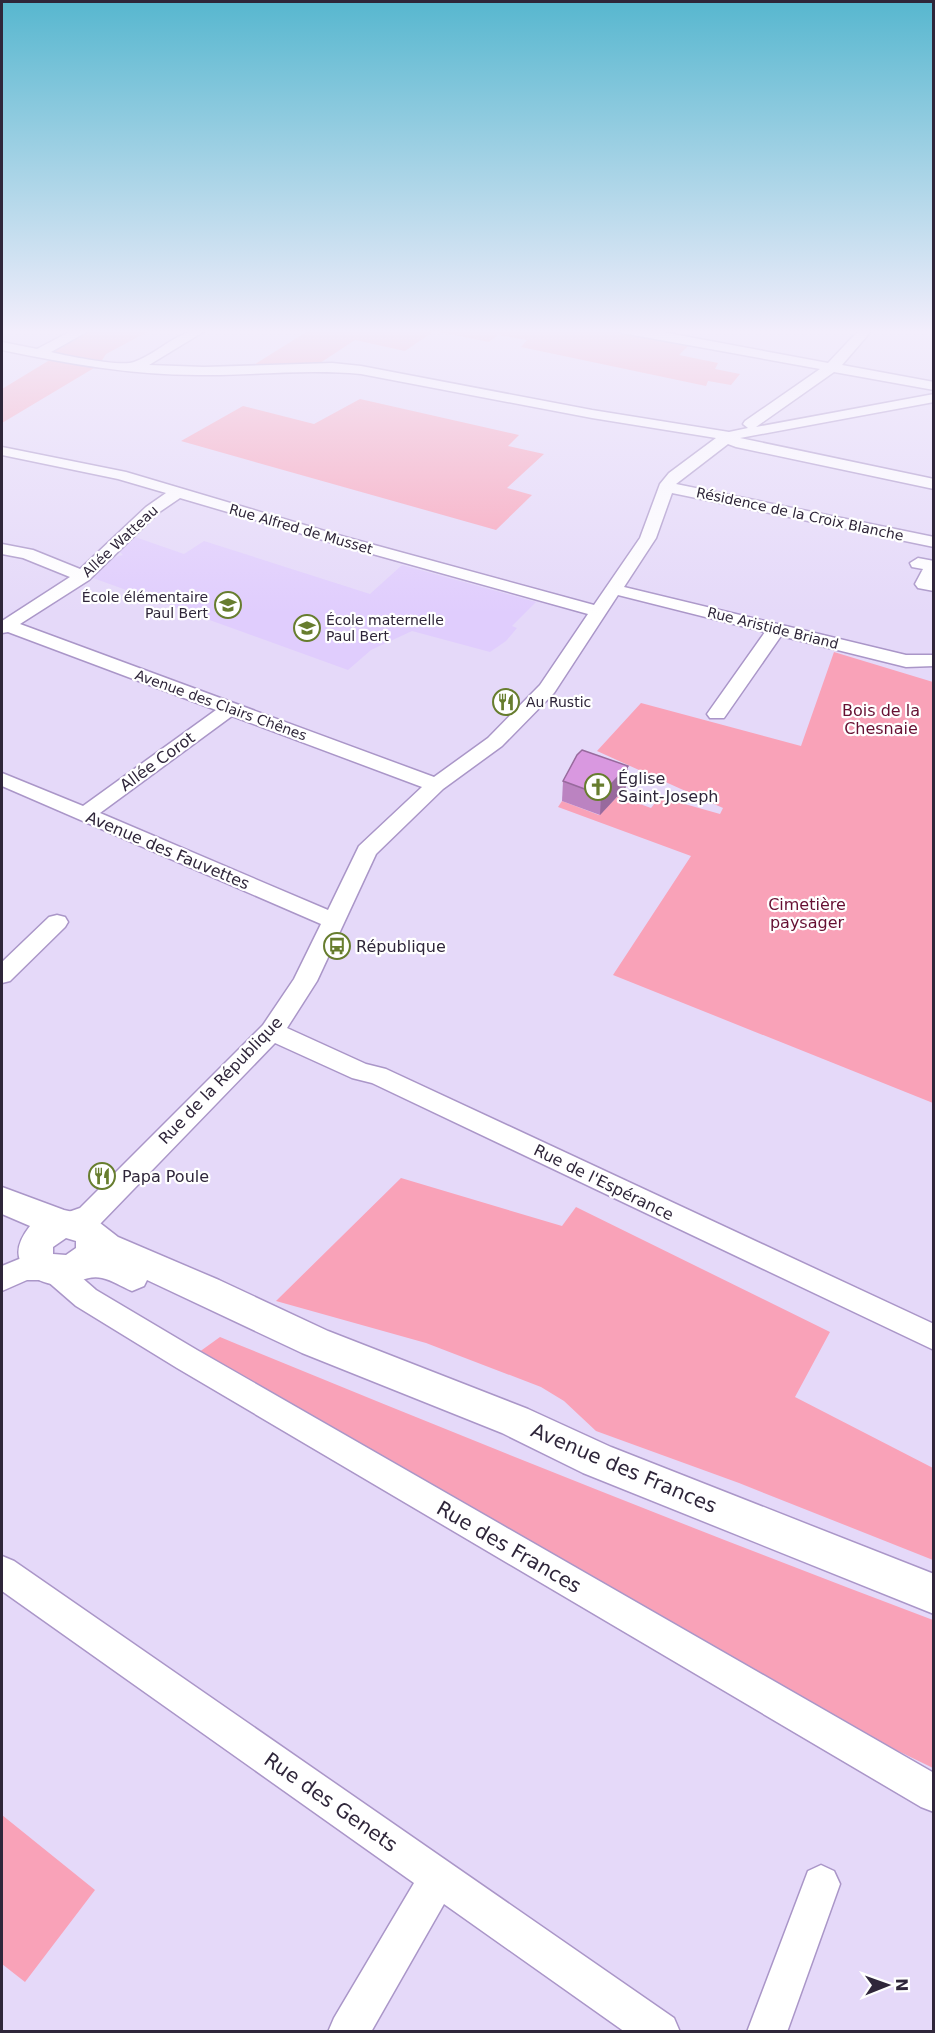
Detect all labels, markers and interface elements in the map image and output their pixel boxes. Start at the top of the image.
street label: Résidence de la Croix Blanche [695,484,905,544]
street label: Rue Alfred de Musset [227,501,375,557]
street label: Allée Watteau [79,502,161,580]
place label: École élémentaire Paul Bert [82,589,209,621]
school or university icon: École élémentaire Paul Bert [213,590,243,620]
street label: Rue Aristide Briand [706,604,840,652]
place label: École maternelle Paul Bert [326,612,444,644]
school or university icon: École maternelle Paul Bert [292,613,322,643]
street label: Avenue des Clairs Chênes [133,666,309,744]
restaurant icon: Au Rustic [491,687,521,717]
place label: Au Rustic [526,694,591,710]
park label: Bois de la Chesnaie [842,701,920,738]
street label: Allée Corot [116,728,198,795]
place label: Église Saint-Joseph [618,769,718,806]
church icon: Église Saint-Joseph [583,772,613,802]
street label: Avenue des Fauvettes [83,807,252,894]
park label: Cimetière paysager [768,895,846,932]
bus stop icon: République [322,931,352,961]
place label: République [356,937,446,956]
street label: Rue de la République [155,1013,286,1148]
street label: Rue de l'Espérance [531,1140,677,1225]
restaurant icon: Papa Poule [87,1161,117,1191]
place label: Papa Poule [122,1167,209,1186]
street label: Avenue des Frances [528,1418,720,1518]
street label: Rue des Frances [432,1496,586,1598]
street label: Rue des Genets [260,1747,402,1857]
north arrow [857,1955,917,2015]
text: N [892,1978,911,1992]

